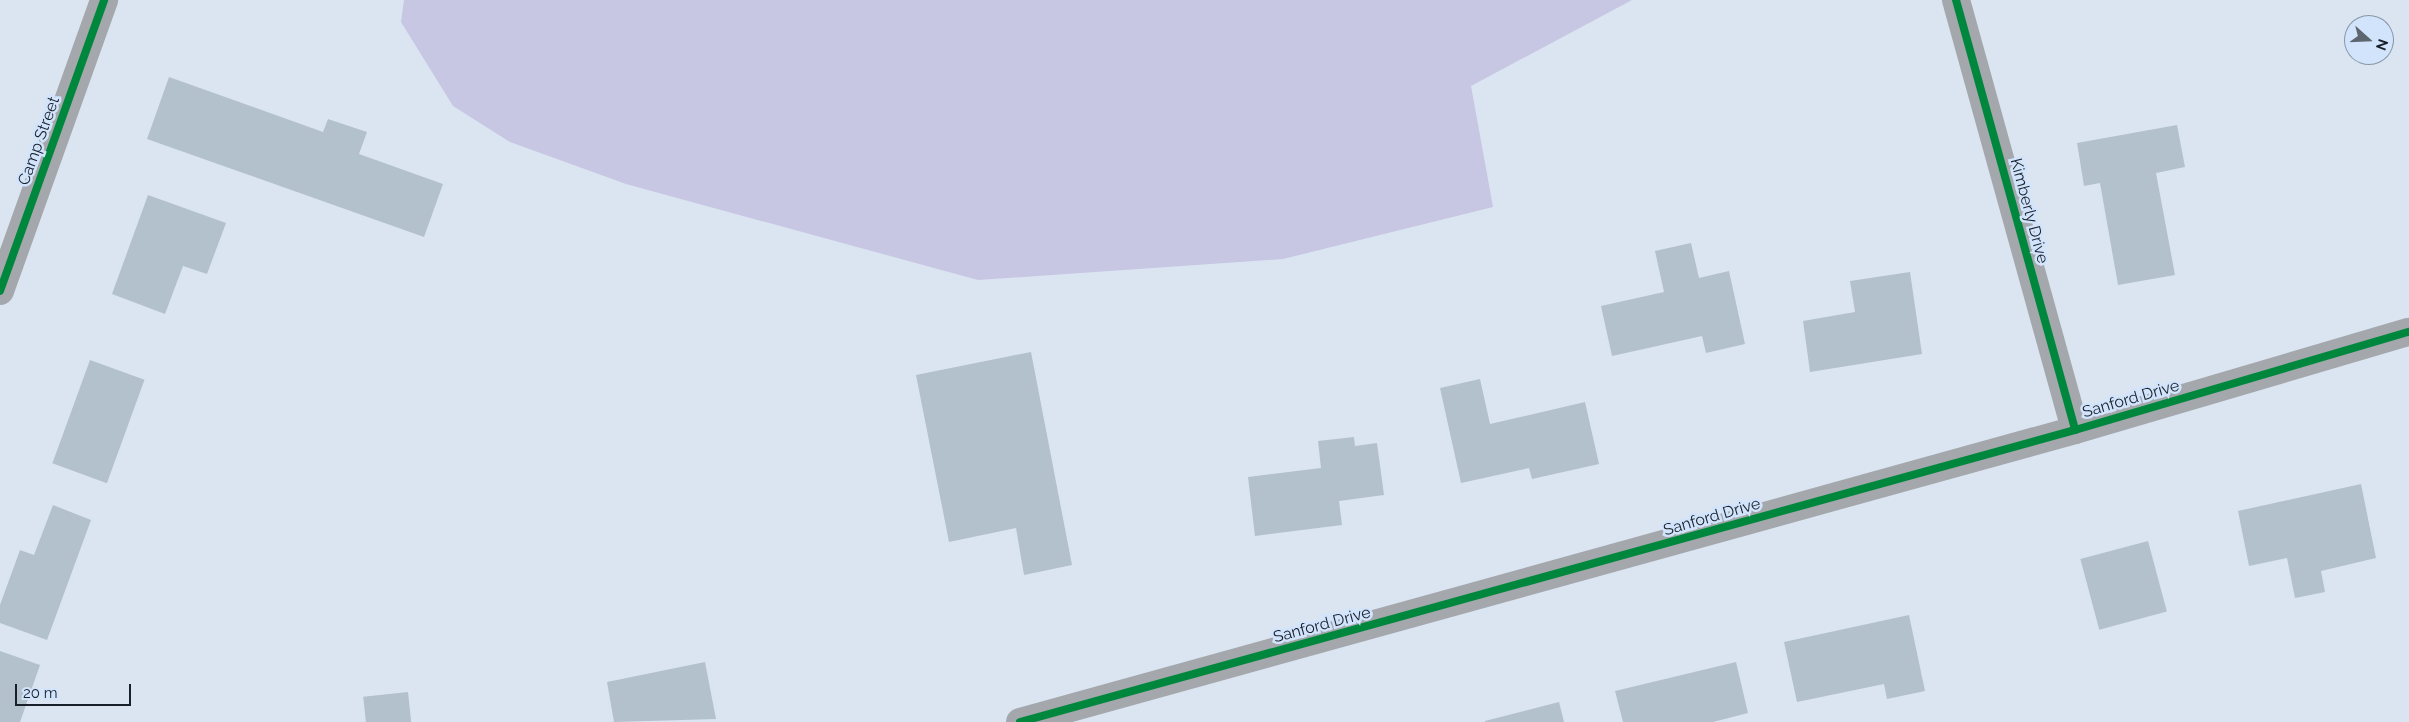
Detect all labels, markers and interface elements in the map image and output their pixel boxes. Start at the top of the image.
north arrow [2344,15,2394,65]
text: N [2373,37,2392,53]
street label: Camp Street [14,94,64,188]
street label: Kimberly Drive [2006,156,2052,266]
street label: Sanford Drive [2080,376,2182,422]
street label: Sanford Drive [1661,494,1763,540]
street label: Sanford Drive [1271,603,1373,647]
scale bar [18,674,134,706]
text: 20 m [23,684,58,702]

